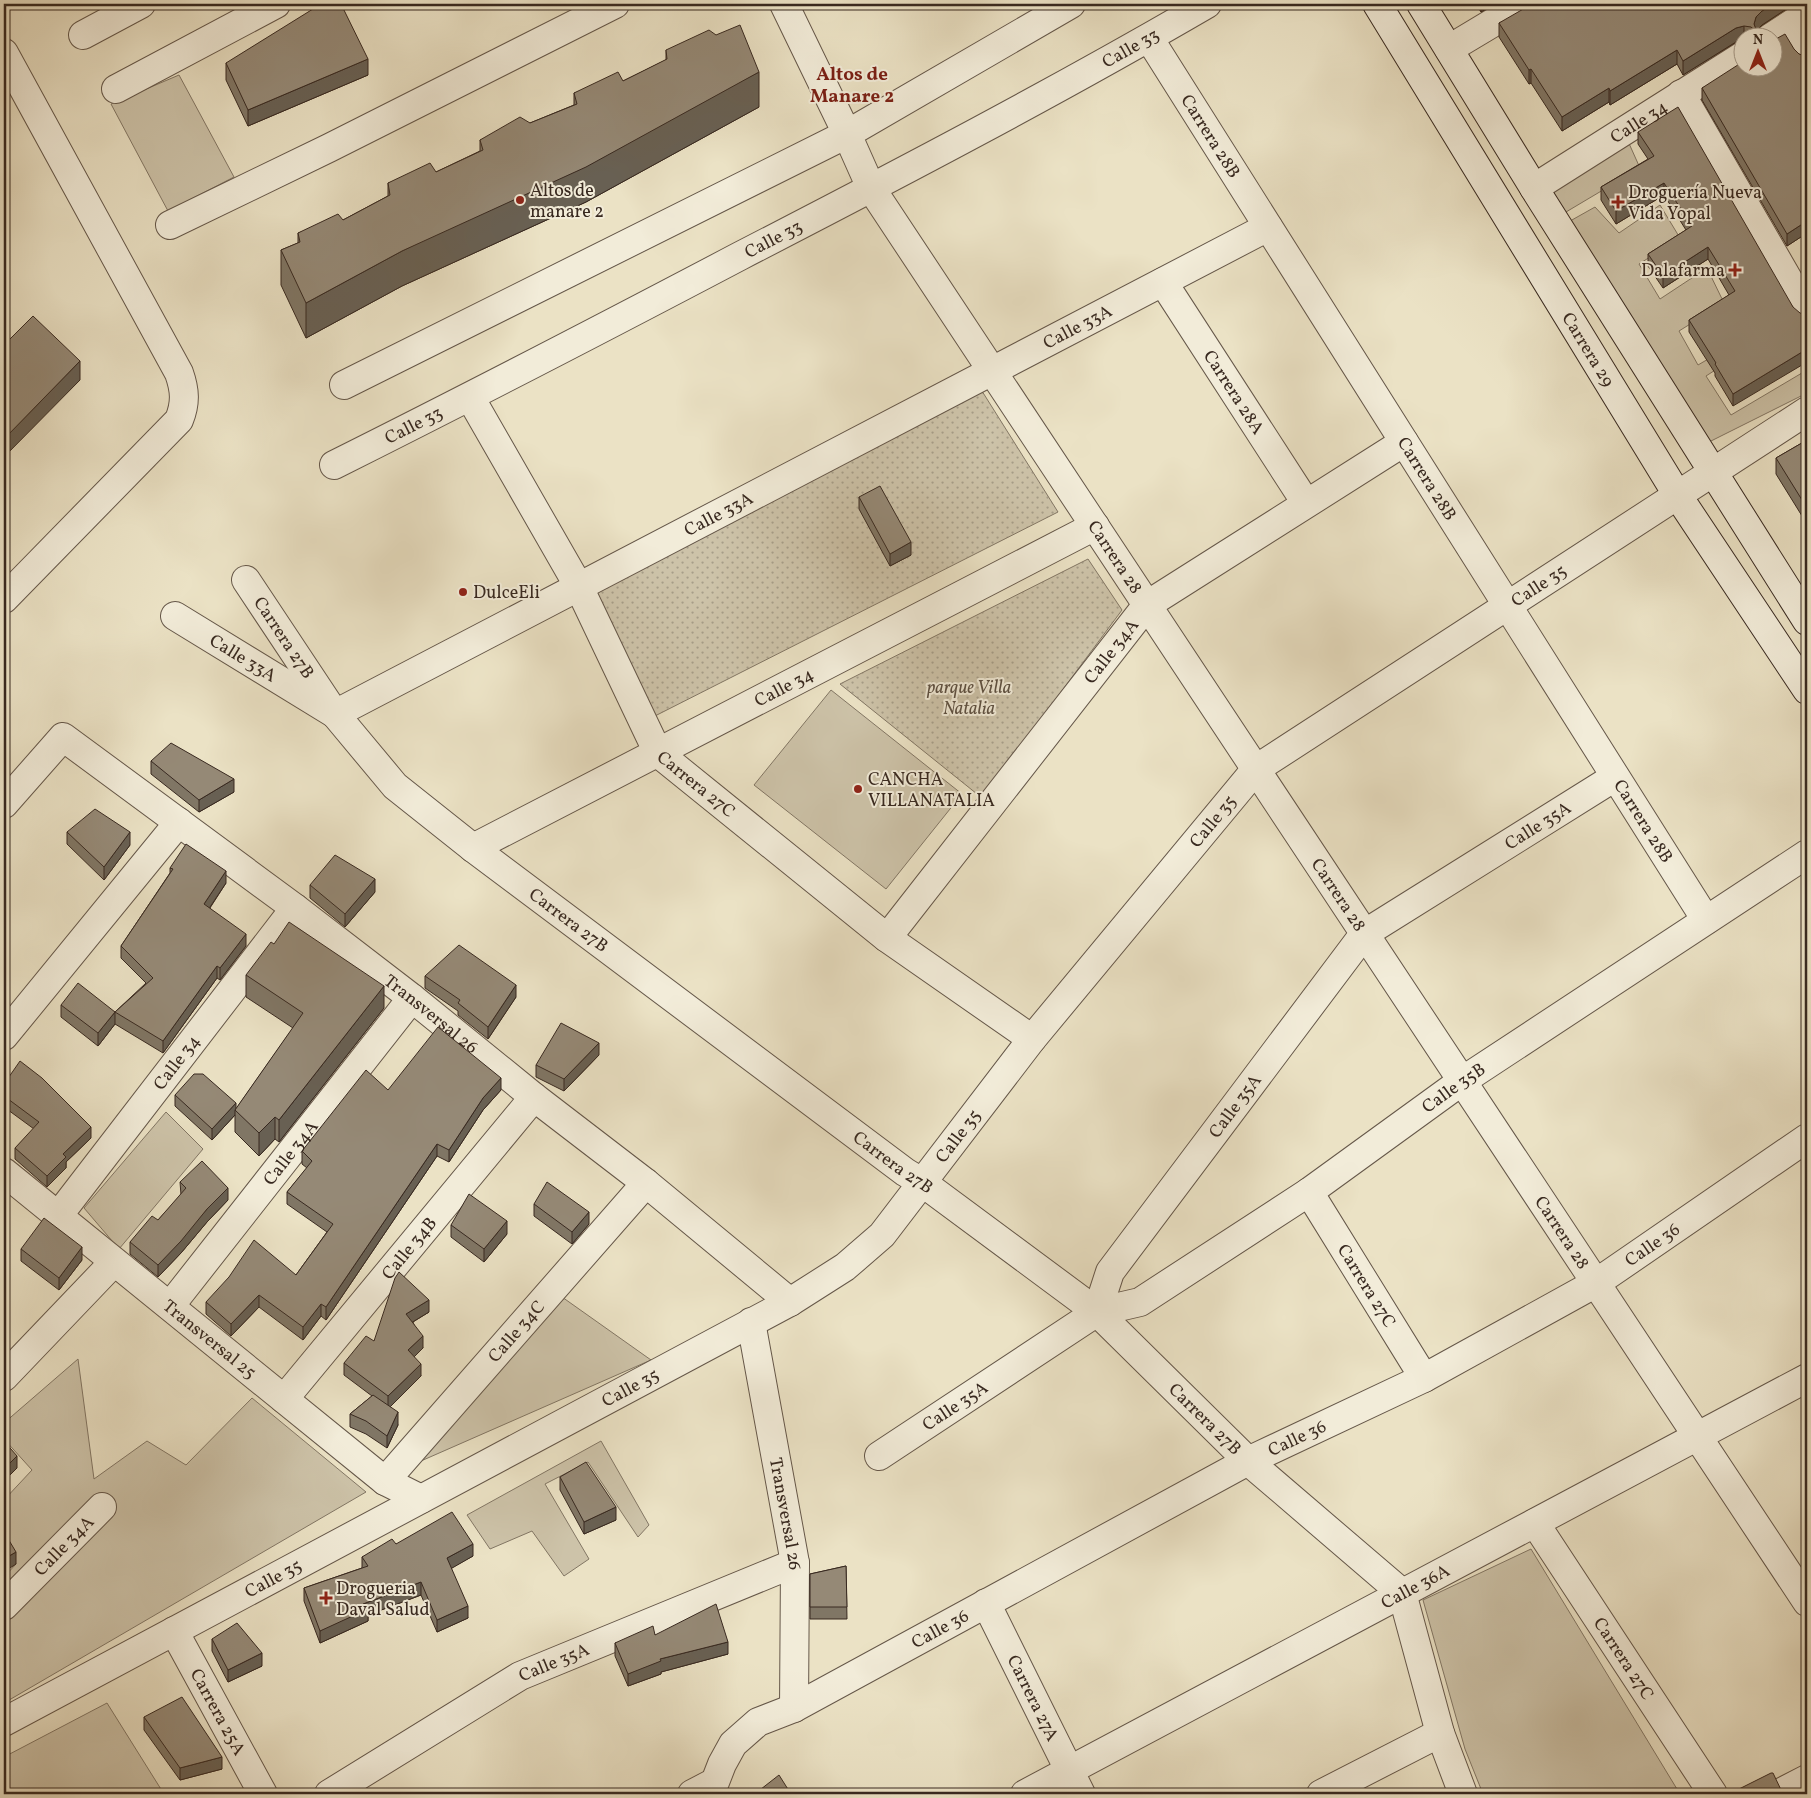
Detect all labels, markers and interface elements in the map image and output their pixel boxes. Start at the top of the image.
street label: Calle 33 [1098,23,1164,75]
north arrow [1734,28,1784,78]
text: N [1753,31,1763,50]
district label: Altos de Manare 2 [810,62,894,110]
street label: Carrera 28B [1174,90,1245,184]
street label: Calle 34 [1606,95,1673,151]
place label: Altos de manare 2 [530,179,604,225]
place label: Droguería Nueva Vida Yopal [1628,181,1762,227]
marker: Altos de manare 2 [514,194,526,206]
marker: Droguería Nueva Vida Yopal [1612,196,1624,208]
street label: Calle 33 [741,215,807,266]
place label: Dalafarma [1641,259,1725,284]
marker: Dalafarma [1729,264,1741,276]
street label: Calle 33A [1039,299,1117,356]
street label: Carrera 29 [1555,308,1619,392]
street label: Carrera 28A [1196,346,1270,440]
street label: Calle 33 [381,401,447,451]
street label: Carrera 28B [1390,433,1462,526]
street label: Calle 33A [680,487,758,544]
street label: Carrera 28 [1081,516,1147,599]
street label: Calle 35 [1507,559,1572,614]
place label: DulceEli [473,581,540,606]
marker: DulceEli [457,586,469,598]
street label: Carrera 27B [247,592,319,684]
street label: Calle 34A [1079,614,1146,690]
street label: Calle 33A [204,629,281,689]
street label: Calle 34 [750,663,819,714]
park label: parque Villa Natalia [927,676,1011,722]
street label: Carrera 27C [651,746,740,824]
place label: CANCHA VILLANATALIA [868,768,995,814]
street label: Carrera 28B [1606,775,1678,868]
marker: CANCHA VILLANATALIA [852,783,864,795]
street label: Calle 35 [1185,791,1243,854]
street label: Calle 35A [1500,796,1577,857]
street label: Carrera 28 [1304,854,1371,937]
street label: Carrera 27B [523,883,613,959]
street label: Transversal 26 [378,970,483,1061]
street label: Calle 34 [148,1030,207,1096]
street label: Calle 35B [1417,1058,1491,1120]
street label: Calle 35A [1204,1069,1268,1144]
street label: Calle 35 [930,1105,988,1169]
street label: Calle 34A [258,1116,325,1191]
street label: Carrera 27B [847,1126,938,1201]
street label: Carrera 28 [1528,1192,1594,1275]
street label: Calle 34B [377,1212,444,1286]
street label: Calle 36 [1620,1218,1686,1274]
street label: Carrera 27C [1330,1240,1401,1333]
street label: Transversal 25 [157,1295,261,1386]
street label: Calle 34C [483,1296,551,1369]
street label: Calle 35 [598,1363,664,1414]
street label: Calle 35A [918,1376,994,1438]
street label: Carrera 27B [1162,1378,1246,1462]
street label: Calle 36 [1264,1415,1331,1464]
street label: Transversal 26 [762,1456,806,1570]
street label: Calle 34A [29,1511,101,1583]
street label: Calle 35 [241,1554,307,1605]
street label: Calle 36A [1377,1559,1455,1616]
place label: Drogueria Daval Salud [336,1577,430,1623]
marker: Drogueria Daval Salud [320,1592,332,1604]
street label: Calle 36 [907,1604,974,1656]
street label: Carrera 27C [1586,1613,1659,1705]
street label: Calle 35A [515,1638,594,1689]
street label: Carrera 27A [1000,1651,1064,1746]
street label: Carrera 25A [183,1665,251,1761]

